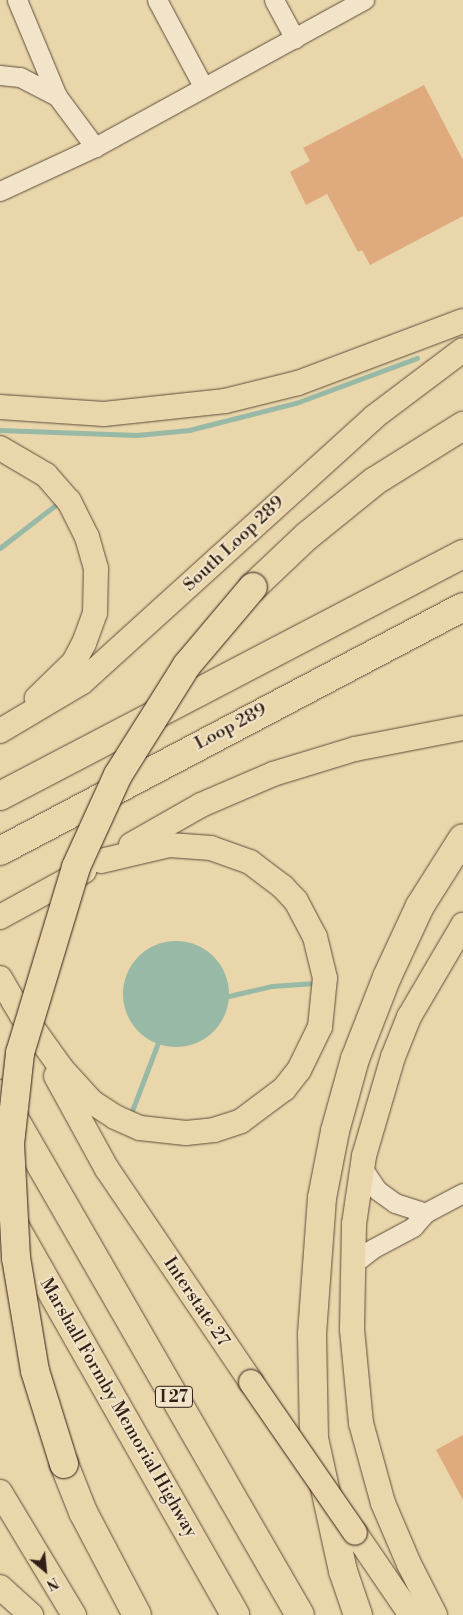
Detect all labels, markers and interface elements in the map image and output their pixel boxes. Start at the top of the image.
street label: South Loop 289 [179,492,289,596]
street label: Loop 289 [191,699,271,755]
street label: Interstate 27 [158,1253,234,1351]
street label: Marshall Formby Memorial Highway [35,1275,201,1541]
road number: I 27 [154,1384,194,1410]
north arrow [20,1545,70,1595]
text: N [43,1573,61,1594]

